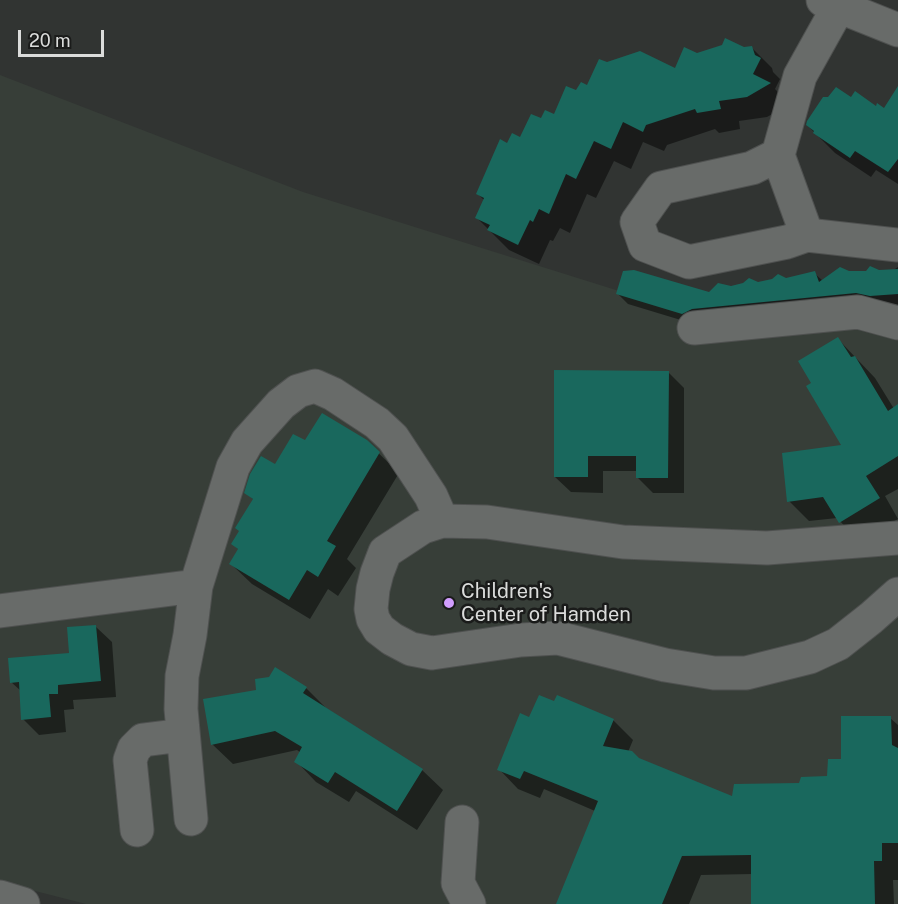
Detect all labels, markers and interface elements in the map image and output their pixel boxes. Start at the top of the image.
scale bar [21,18,106,56]
text: 20 m [29,30,71,51]
place label: Children's Center of Hamden [461,580,631,627]
marker: Children's Center of Hamden [442,596,456,610]

